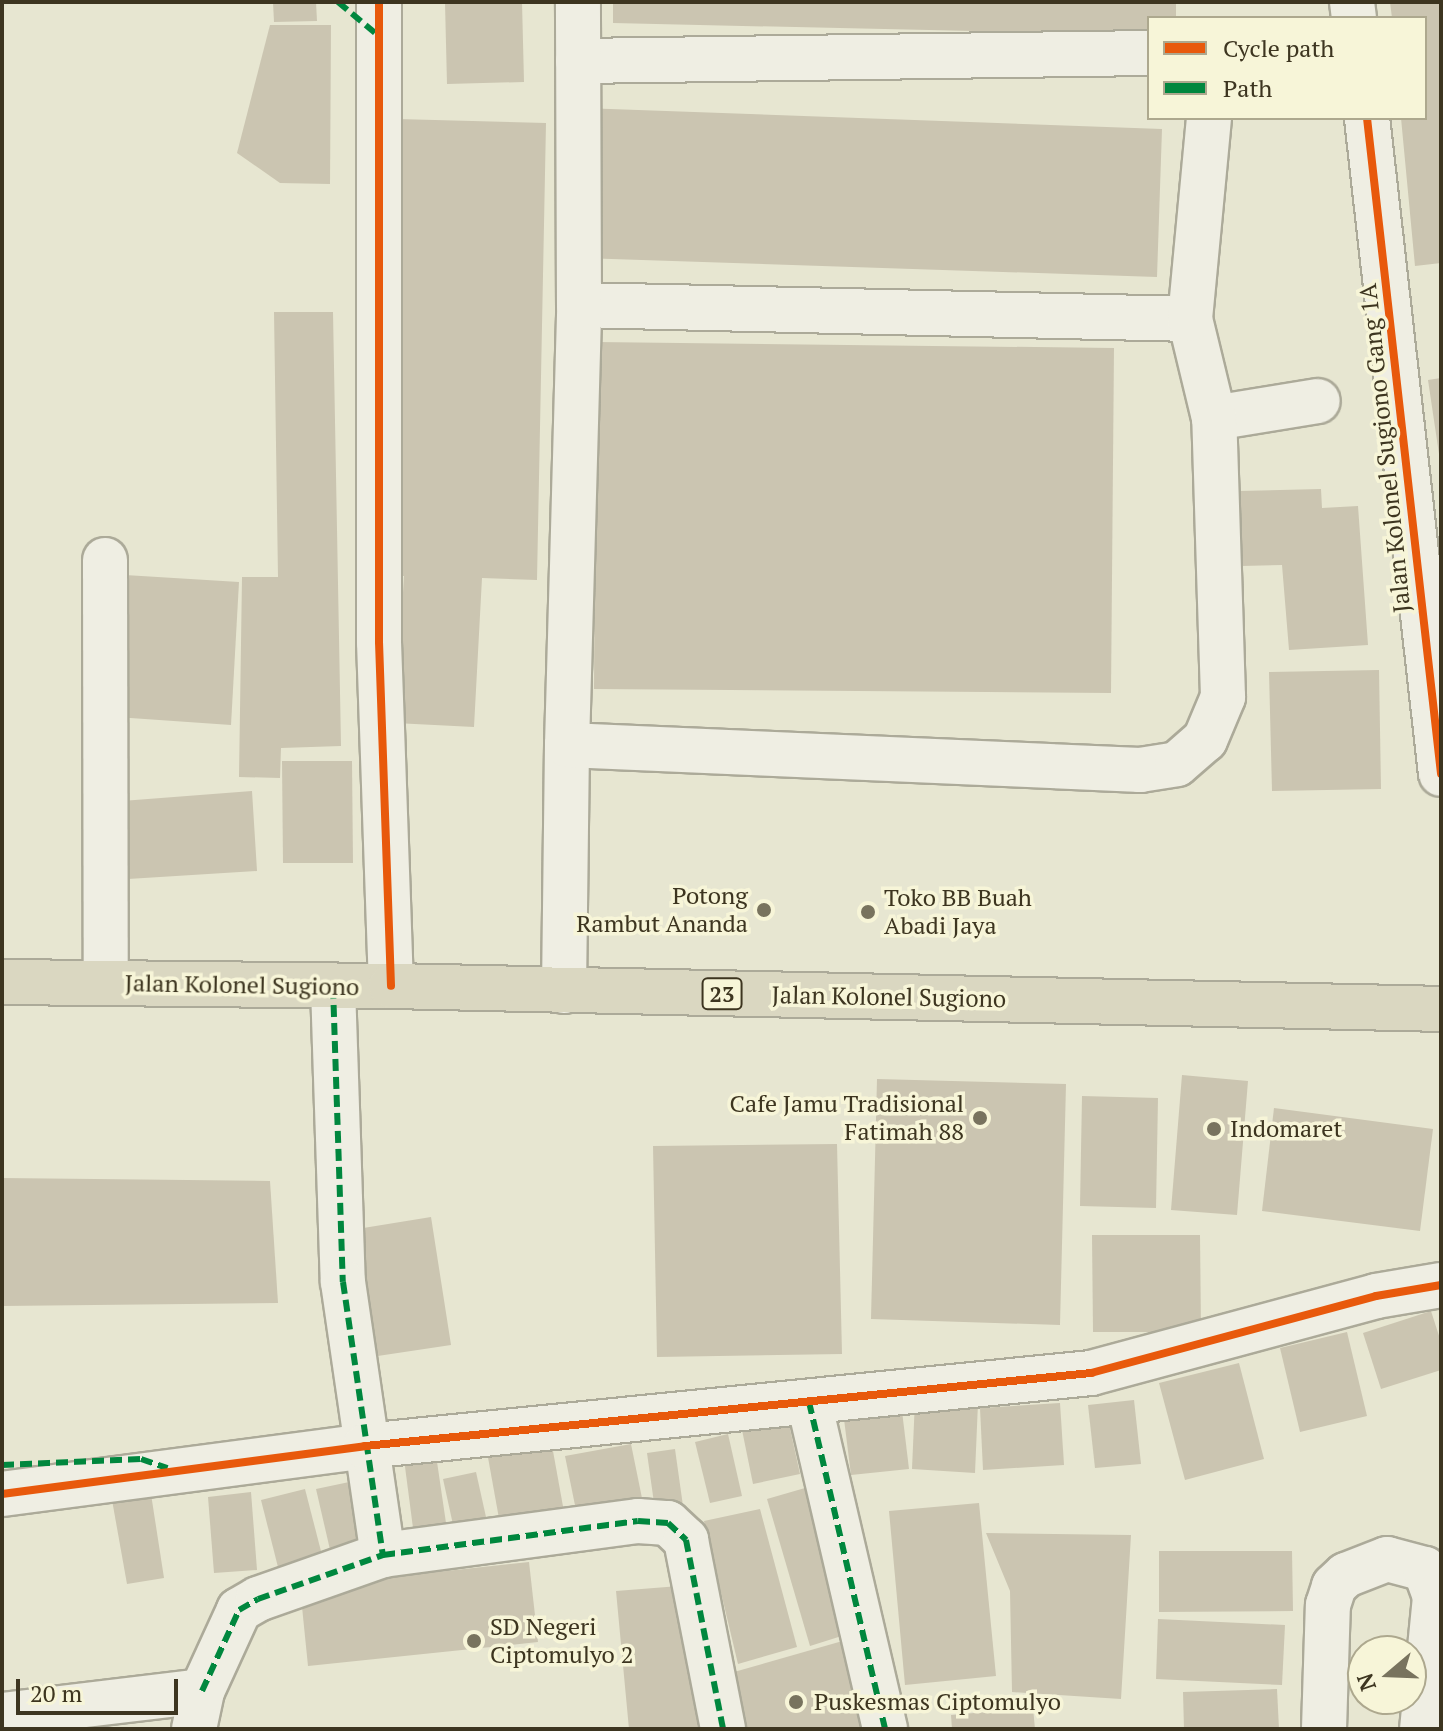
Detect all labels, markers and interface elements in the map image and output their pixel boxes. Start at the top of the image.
legend [1147,16,1427,120]
text: Cycle path [1223,32,1334,64]
text: Path [1223,72,1272,104]
street label: Jalan Kolonel Sugiono Gang 1A [1353,282,1417,614]
place label: Potong Rambut Ananda [576,882,748,938]
place label: Toko BB Buah Abadi Jaya [884,884,1032,940]
marker: Potong Rambut Ananda [755,901,773,919]
marker: Toko BB Buah Abadi Jaya [859,903,877,921]
street label: Jalan Kolonel Sugiono [125,969,359,1001]
road number: 23 [700,976,744,1012]
street label: Jalan Kolonel Sugiono [772,981,1006,1013]
place label: Cafe Jamu Tradisional Fatimah 88 [730,1090,964,1146]
marker: Cafe Jamu Tradisional Fatimah 88 [971,1109,989,1127]
place label: Indomaret [1230,1115,1342,1143]
marker: Indomaret [1205,1120,1223,1138]
place label: SD Negeri Ciptomulyo 2 [490,1613,633,1669]
marker: SD Negeri Ciptomulyo 2 [465,1632,483,1650]
north arrow [1347,1635,1427,1715]
scale bar [20,1663,182,1713]
text: N [1349,1670,1382,1695]
text: 20 m [30,1677,82,1709]
place label: Puskesmas Ciptomulyo [814,1688,1061,1716]
marker: Puskesmas Ciptomulyo [785,1691,807,1713]

